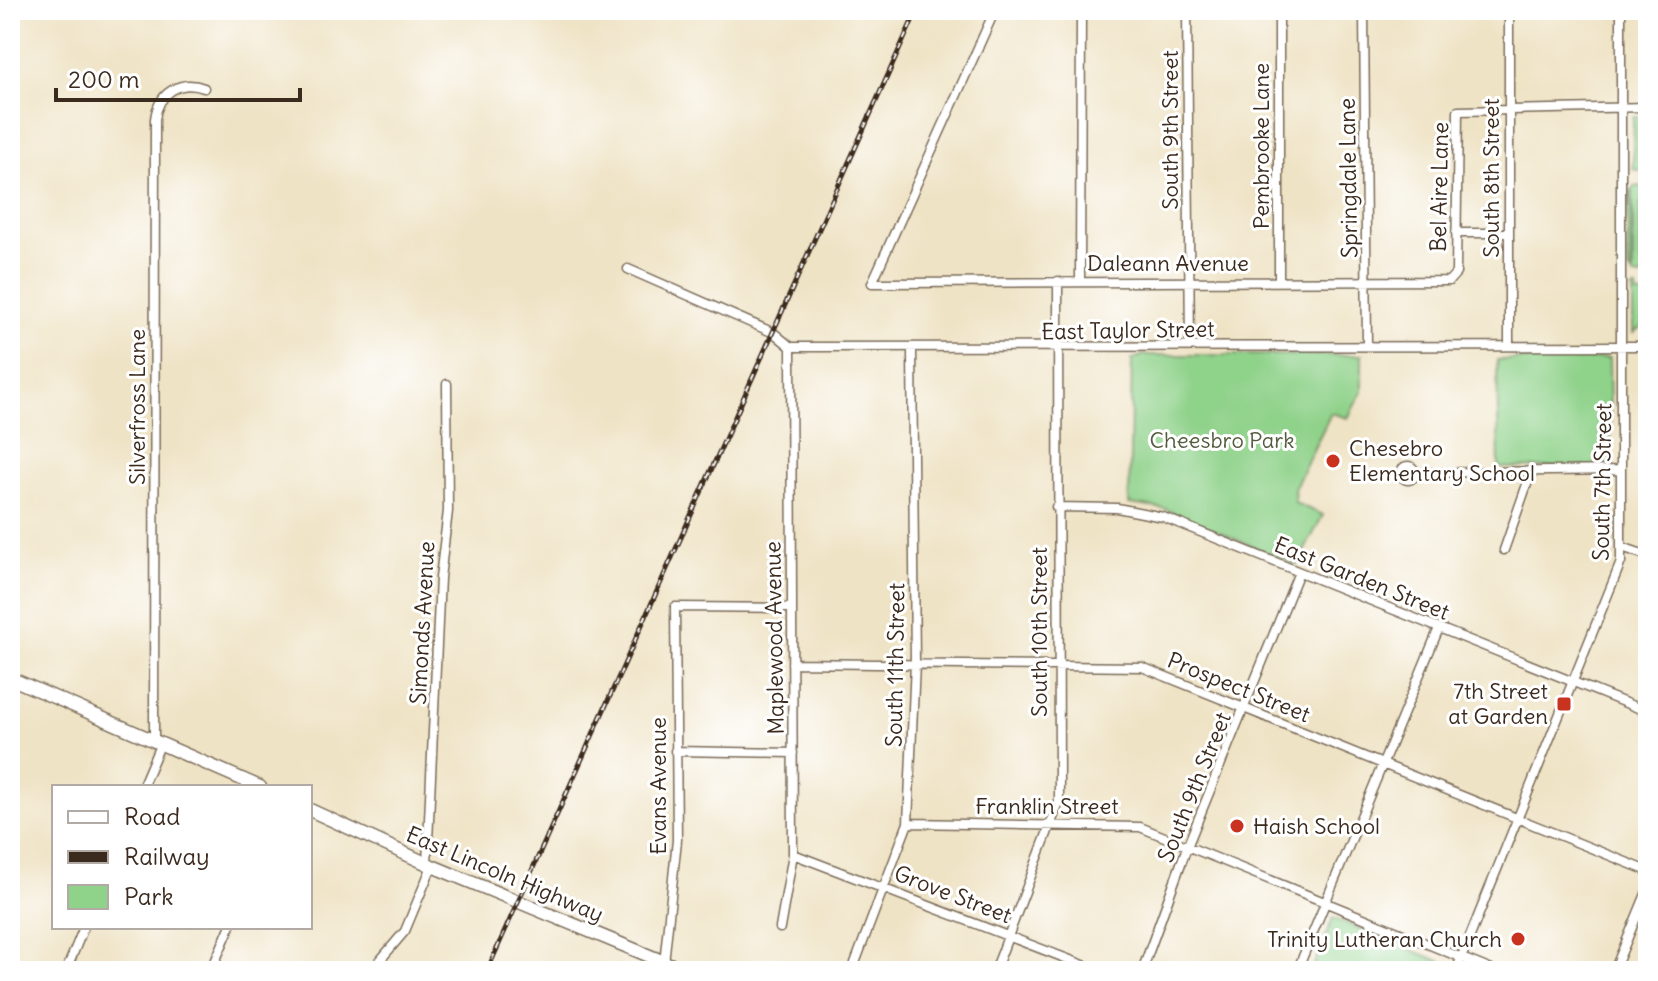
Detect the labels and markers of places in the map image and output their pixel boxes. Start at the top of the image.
place label: Chesebro Elementary School [1349,434,1535,487]
marker: Chesebro Elementary School [1324,452,1342,470]
place label: 7th Street at Garden [1448,677,1548,730]
marker: 7th Street at Garden [1555,695,1573,713]
place label: Haish School [1253,812,1380,840]
marker: Haish School [1228,817,1246,835]
place label: Trinity Lutheran Church [1267,925,1502,953]
marker: Trinity Lutheran Church [1509,930,1527,948]

